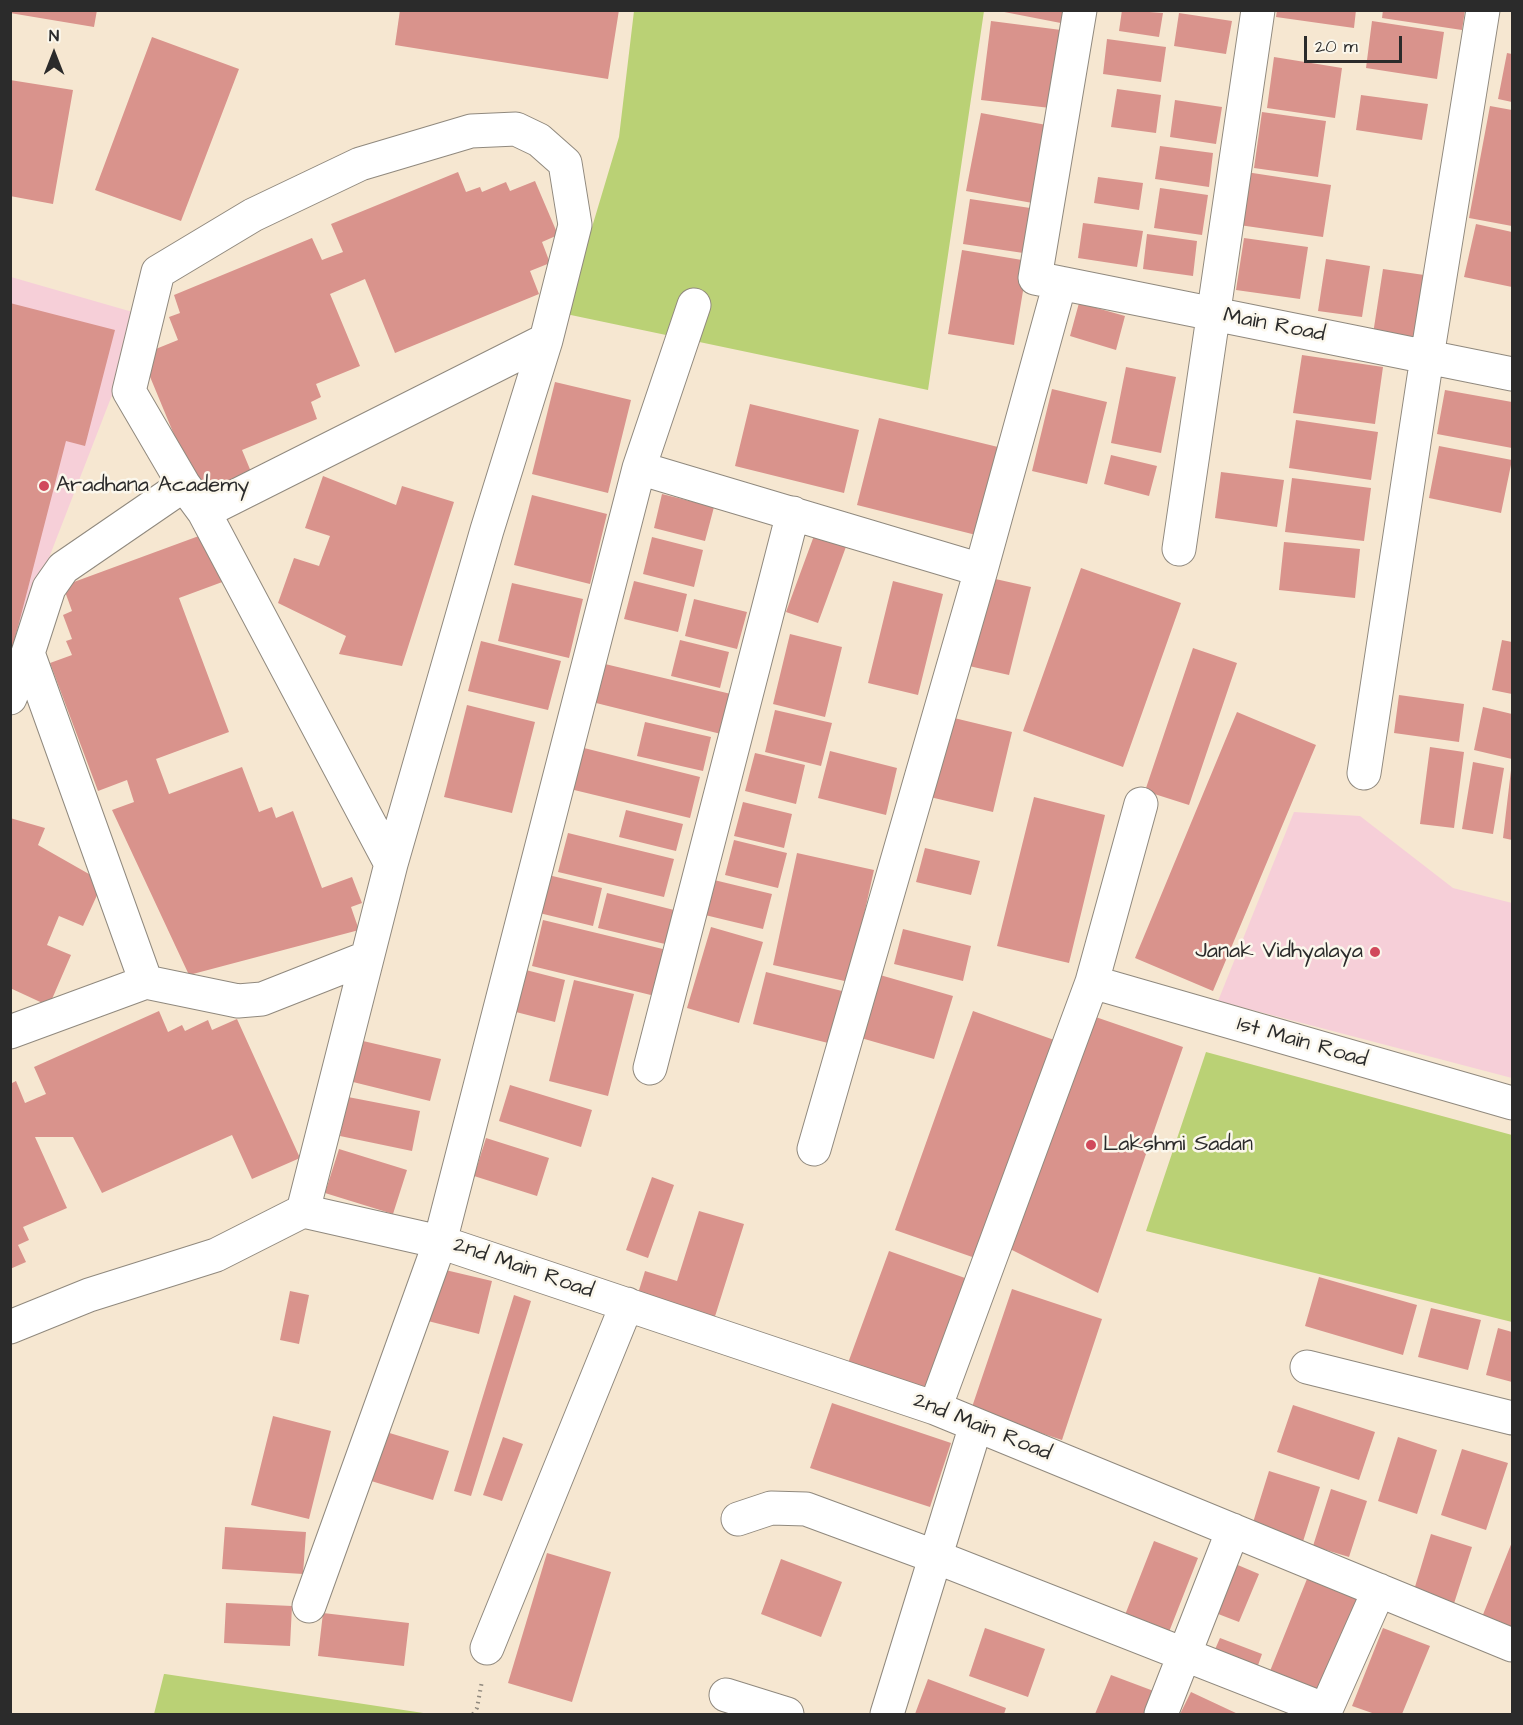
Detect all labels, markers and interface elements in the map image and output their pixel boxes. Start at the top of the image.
north arrow [24,24,84,84]
scale bar [1307,24,1404,62]
text: N [49,25,59,47]
text: 20 m [1315,34,1358,59]
street label: Main Road [1221,303,1327,349]
place label: Aradhana Academy [56,473,249,499]
marker: Aradhana Academy [37,479,51,493]
place label: Janak Vidhyalaya [1195,939,1363,965]
marker: Janak Vidhyalaya [1368,945,1382,959]
street label: 1st Main Road [1234,1012,1370,1074]
place label: Lakshmi Sadan [1103,1132,1253,1158]
marker: Lakshmi Sadan [1084,1138,1098,1152]
street label: 2nd Main Road [449,1233,597,1305]
street label: 2nd Main Road [909,1388,1055,1468]

